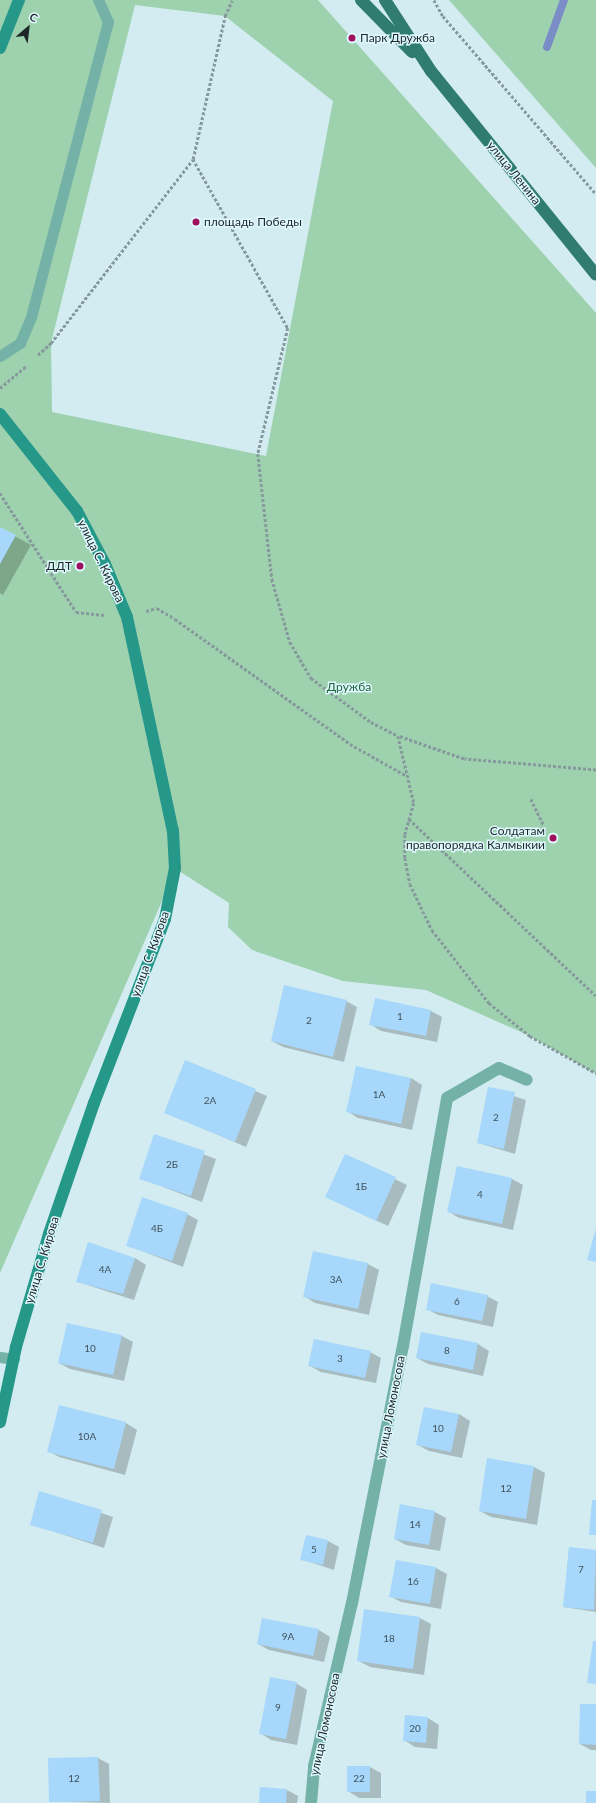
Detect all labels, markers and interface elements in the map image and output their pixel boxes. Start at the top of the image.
north arrow [8,8,48,48]
text: С [28,10,40,24]
place label: Парк Дружба [360,31,435,45]
marker: Парк Дружба [347,33,357,43]
street label: улица Ленина [484,139,544,207]
place label: площадь Победы [204,215,302,229]
marker: площадь Победы [191,217,201,227]
street label: улица С. Кирова [75,517,127,605]
place label: ДДТ [46,559,72,573]
marker: ДДТ [75,561,85,571]
park label: Дружба [327,680,371,694]
place label: Солдатам правопорядка Калмыкии [406,824,545,852]
marker: Солдатам правопорядка Калмыкии [548,833,558,843]
street label: улица С. Кирова [128,909,172,999]
house number: 1 [397,1011,403,1023]
house number: 2 [306,1015,312,1027]
house number: 1А [373,1089,385,1101]
house number: 2А [204,1095,216,1107]
house number: 2 [493,1112,499,1124]
house number: 2Б [166,1159,178,1171]
house number: 1Б [355,1181,367,1193]
house number: 4 [477,1189,483,1201]
street label: улица С. Кирова [22,1215,62,1305]
house number: 4Б [151,1223,163,1235]
house number: 4А [99,1264,111,1276]
house number: 3А [330,1274,342,1286]
house number: 6 [454,1296,460,1308]
house number: 10 [84,1343,96,1355]
house number: 8 [444,1345,450,1357]
house number: 3 [337,1353,343,1365]
street label: улица Ломоносова [374,1354,408,1460]
house number: 10 [432,1423,444,1435]
house number: 10А [78,1431,96,1443]
house number: 12 [500,1483,512,1495]
house number: 14 [409,1519,421,1531]
house number: 5 [311,1544,317,1556]
house number: 7 [578,1564,584,1576]
house number: 16 [407,1576,419,1588]
house number: 9А [282,1631,294,1643]
house number: 18 [383,1633,395,1645]
street label: улица Ломоносова [307,1671,343,1777]
house number: 9 [275,1702,281,1714]
house number: 20 [409,1723,421,1735]
house number: 12 [68,1773,80,1785]
house number: 22 [353,1773,365,1785]

